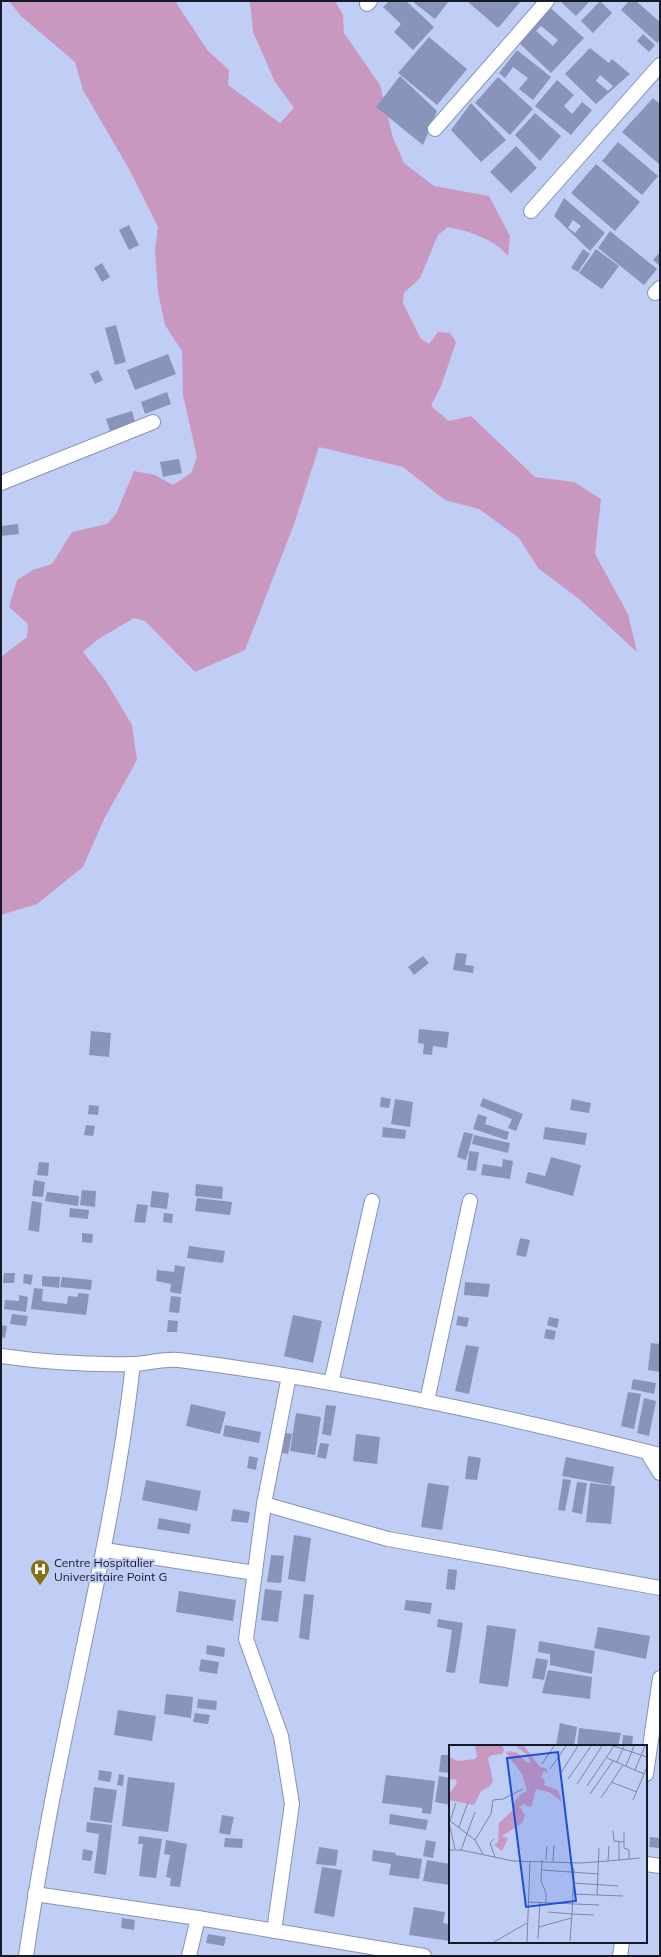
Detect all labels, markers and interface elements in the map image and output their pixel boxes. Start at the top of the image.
place label: Centre Hospitalier Universitaire Point G [54,1555,167,1584]
hospital icon: Centre Hospitalier Universitaire Point G [29,1558,51,1586]
inset map [449,1745,647,1943]

